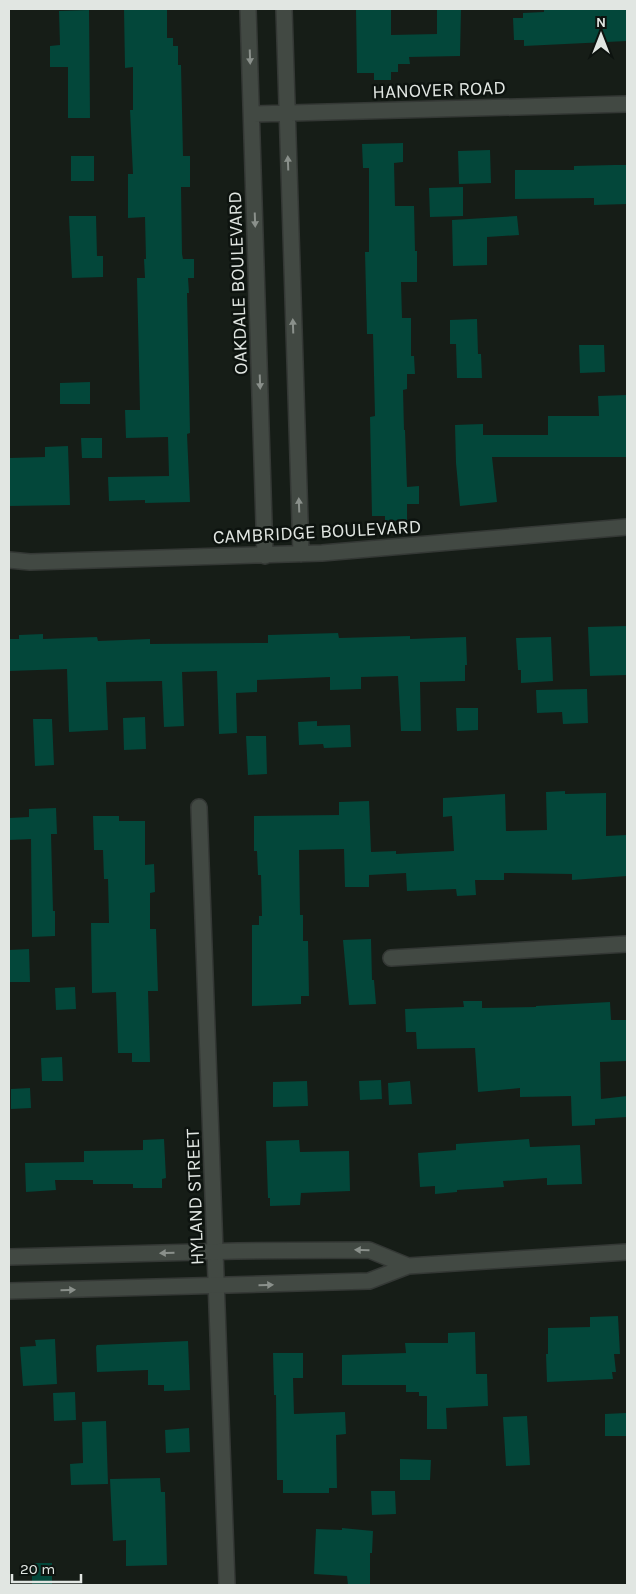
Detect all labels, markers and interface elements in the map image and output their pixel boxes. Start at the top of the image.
north arrow [576,10,626,60]
text: N [596,14,606,31]
one-way arrow [246,50,254,66]
street label: HANOVER ROAD [372,77,506,103]
one-way arrow [284,155,292,171]
street label: OAKDALE BOULEVARD [224,191,252,375]
one-way arrow [251,212,259,228]
one-way arrow [289,317,297,333]
one-way arrow [256,375,264,391]
one-way arrow [295,497,303,513]
street label: CAMBRIDGE BOULEVARD [212,516,422,548]
street label: HYLAND STREET [182,1128,208,1266]
one-way arrow [354,1246,370,1254]
one-way arrow [159,1249,175,1257]
one-way arrow [258,1281,274,1289]
one-way arrow [60,1285,76,1293]
scale bar [12,1552,81,1584]
text: 20 m [20,1560,55,1578]

